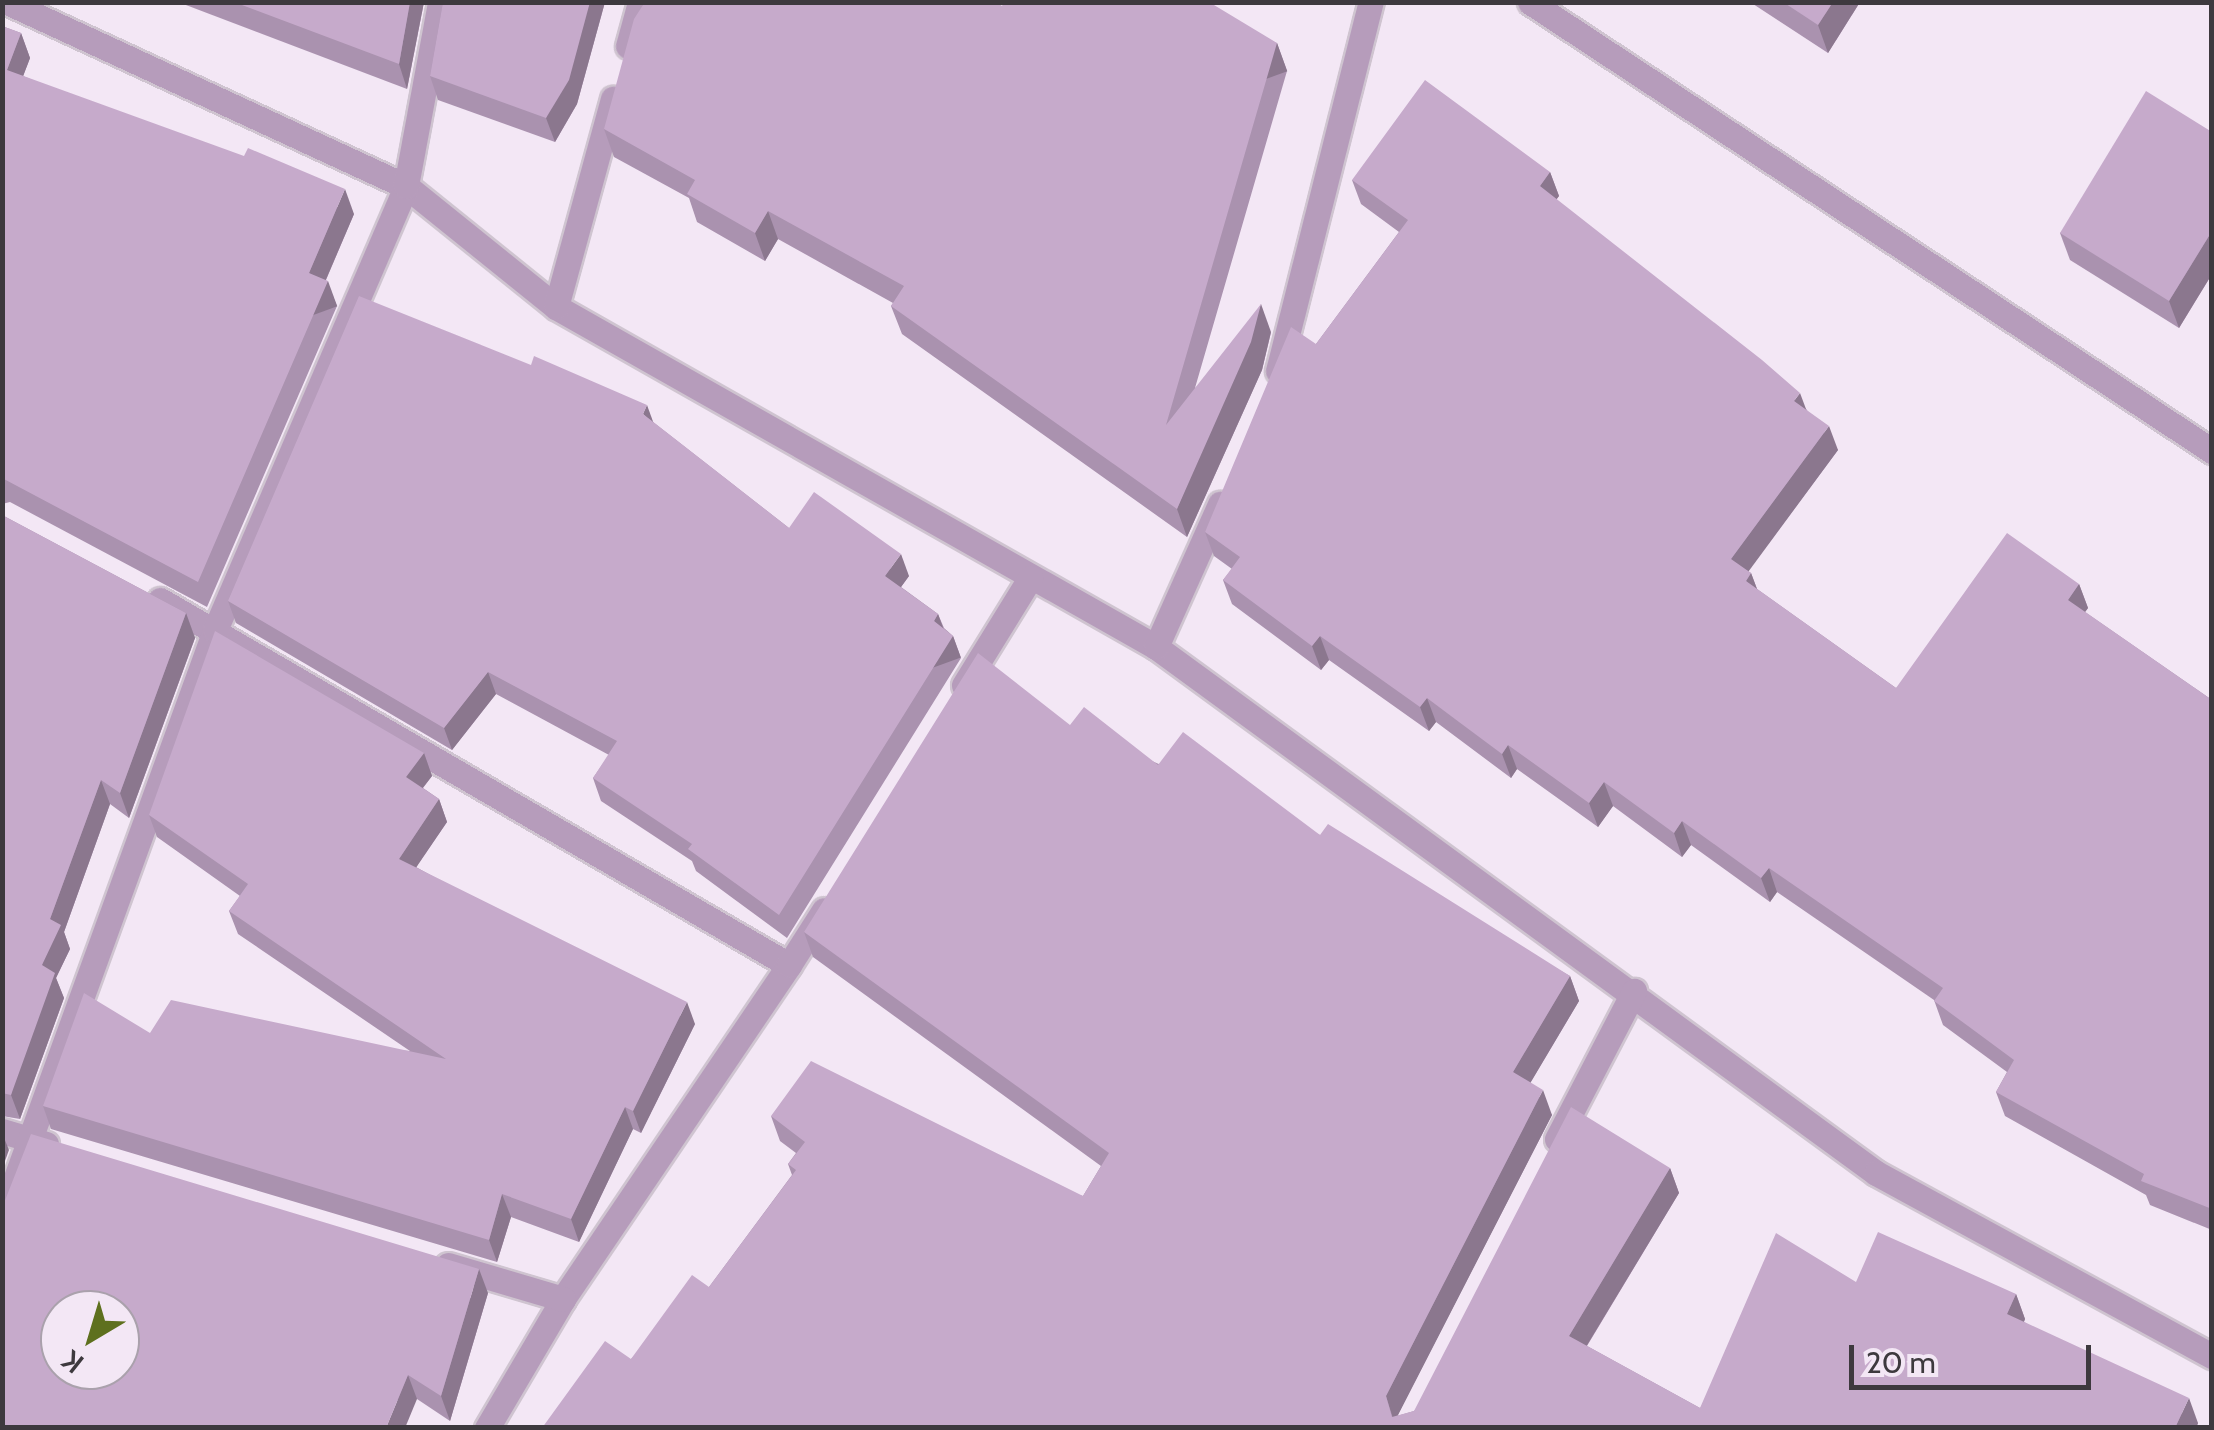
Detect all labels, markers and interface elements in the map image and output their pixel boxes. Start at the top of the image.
north arrow [40,1290,140,1390]
scale bar [1854,1325,2096,1387]
text: K [55,1343,90,1381]
text: 20 m [1866,1344,1936,1381]

